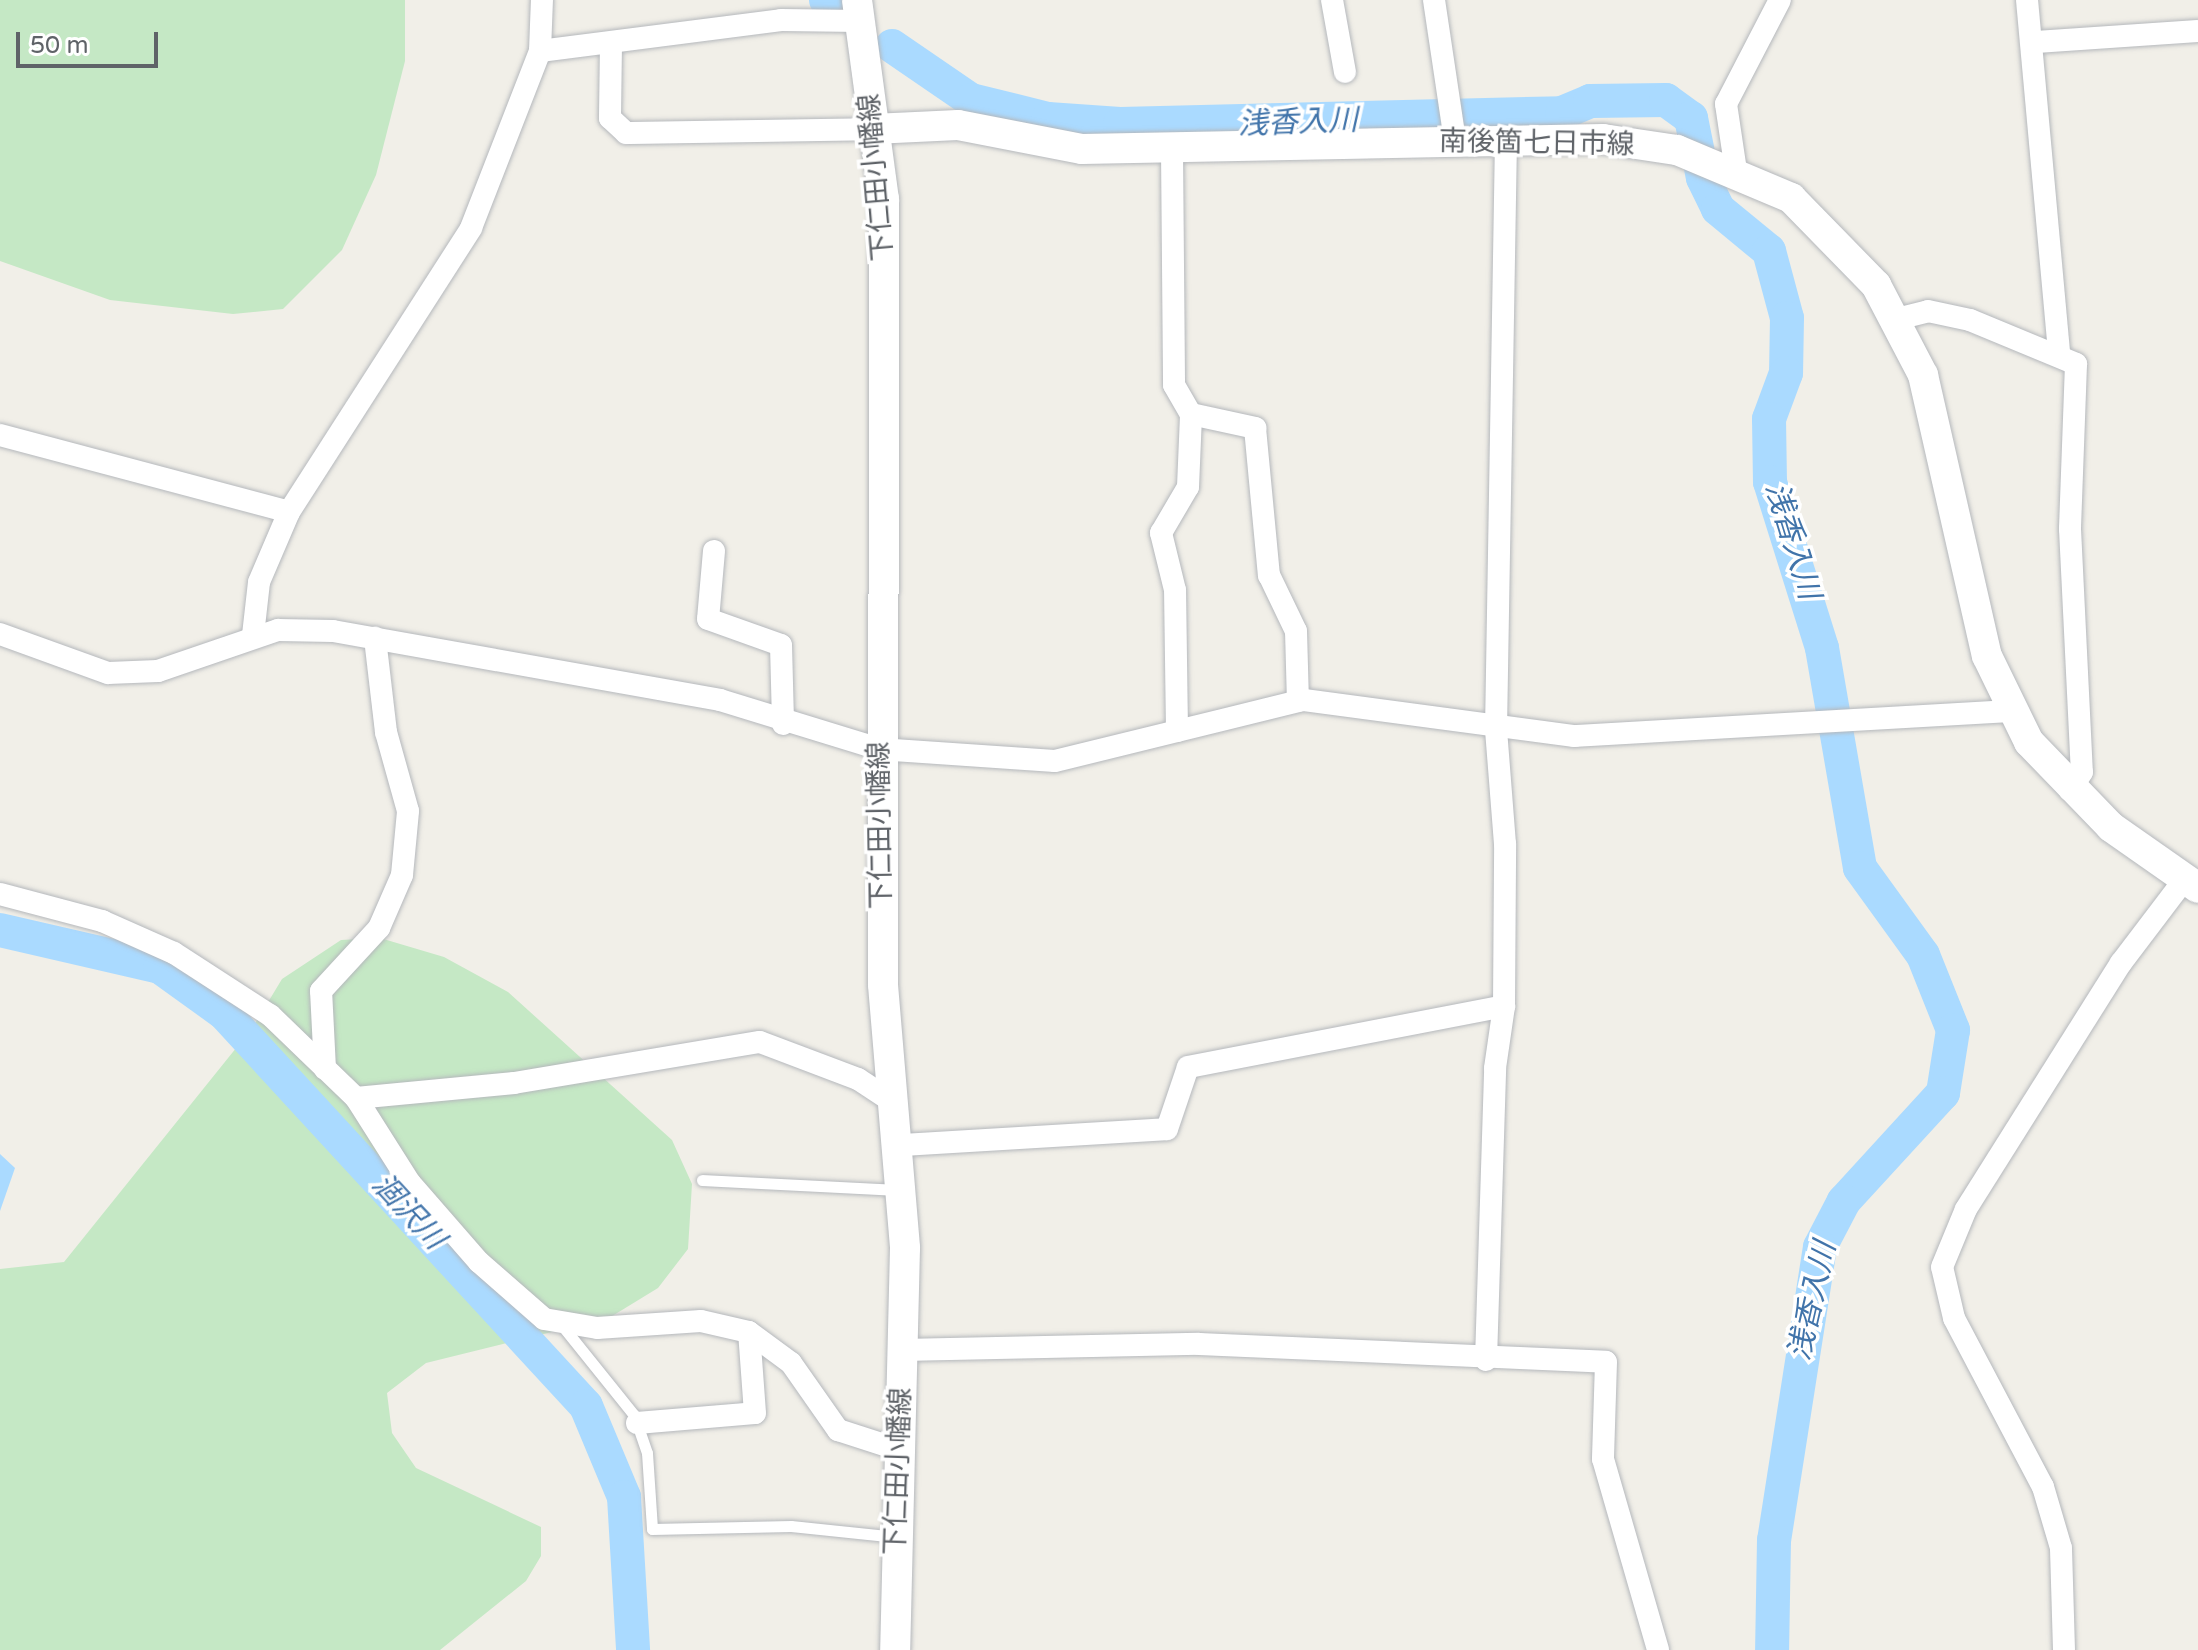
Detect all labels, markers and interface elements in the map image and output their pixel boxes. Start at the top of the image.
scale bar [20,16,162,66]
text: 50 m [30,31,88,60]
street label: 下仁田小幡線 [852,92,900,262]
water label: 浅香入川 [1237,103,1359,143]
street label: 南後箇七日市線 [1439,124,1635,162]
water label: 浅香入川 [1757,478,1827,604]
street label: 下仁田小幡線 [862,741,898,909]
water label: 涸沢川 [364,1167,452,1257]
water label: 浅香入川 [1782,1238,1844,1364]
street label: 下仁田小幡線 [878,1386,918,1556]

